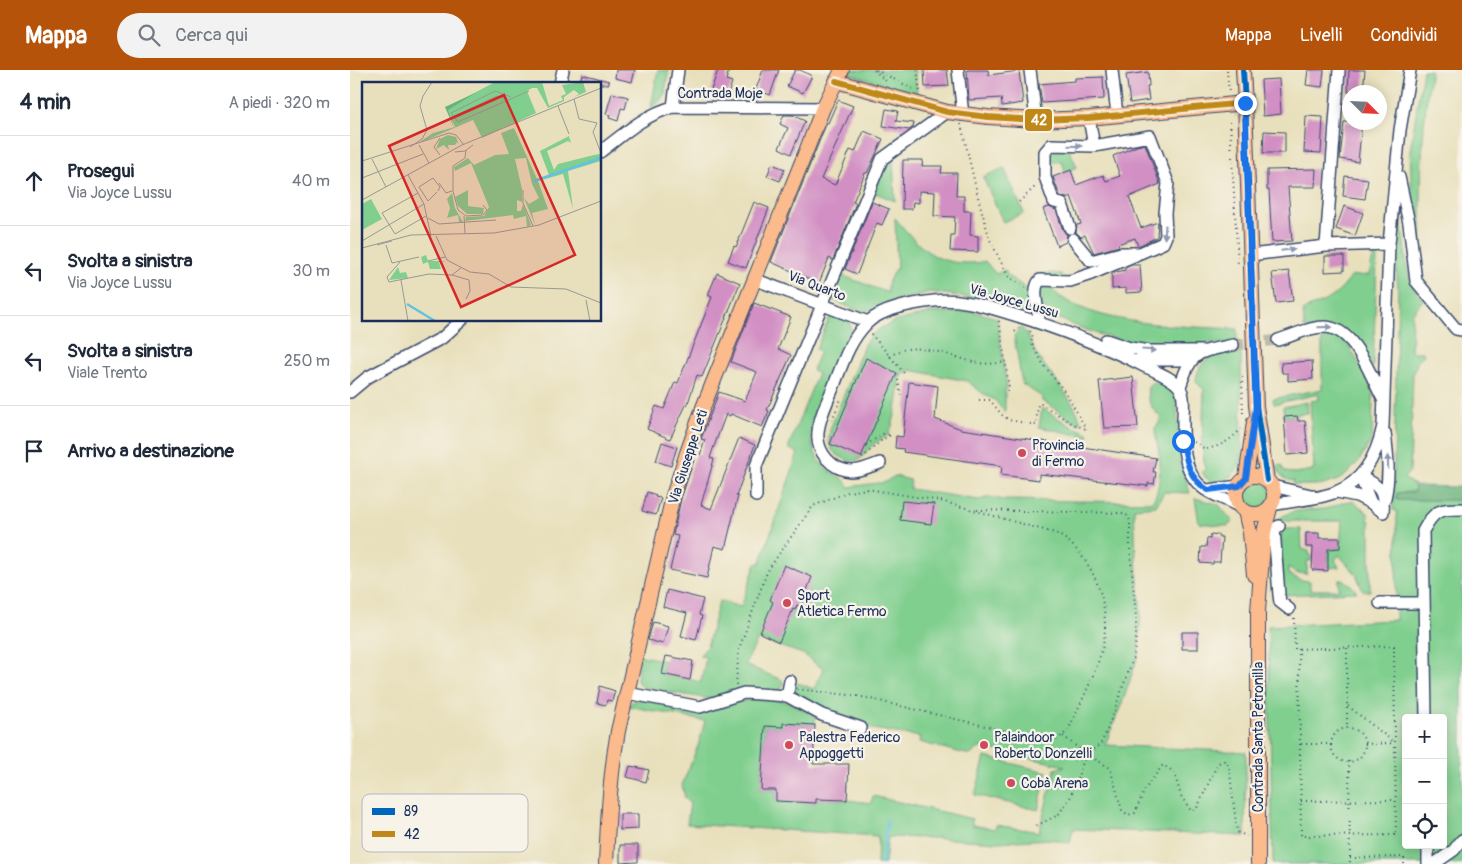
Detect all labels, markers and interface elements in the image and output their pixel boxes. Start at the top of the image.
search box [117,13,467,58]
text: Mappa [25,21,87,50]
icon: search [135,21,163,49]
text: Cerca qui [175,23,248,47]
text: Mappa [1225,24,1272,47]
text: Livelli [1300,24,1342,47]
text: Condividi [1370,24,1437,47]
inset map [362,82,601,321]
street label: Contrada Moje [677,85,763,102]
north arrow [1342,85,1387,130]
text: 4 min [20,89,71,116]
route end [1234,92,1257,115]
text: A piedi · 320 m [229,93,330,113]
line badge: 42 [1024,108,1053,132]
text: 42 [1031,112,1047,129]
one-way arrow [1067,142,1083,150]
text: Prosegui [67,159,134,183]
icon: ahead [20,167,48,195]
text: 40 m [292,171,330,191]
text: Via Joyce Lussu [67,183,172,203]
one-way arrow [1160,224,1168,240]
one-way arrow [1280,246,1296,254]
text: Svolta a sinistra [67,249,193,273]
icon: left [20,257,48,285]
text: 30 m [292,261,330,281]
street label: Via Quarto [786,267,849,305]
text: Via Joyce Lussu [67,273,172,293]
street label: Via Joyce Lussu [967,280,1061,322]
one-way arrow [1317,323,1333,331]
text: Svolta a sinistra [67,339,193,363]
icon: left [20,347,48,375]
one-way arrow [1141,347,1157,355]
text: 250 m [284,351,330,371]
text: Viale Trento [67,363,147,383]
street label: Via Giuseppe Leti [665,407,711,506]
route start [1172,430,1195,453]
icon: arrive [20,437,48,465]
place label: Provincia di Fermo [1032,437,1085,470]
text: Arrivo a destinazione [67,439,234,463]
marker: Provincia di Fermo [1016,447,1028,459]
one-way arrow [1384,454,1392,470]
place label: Sport Atletica Fermo [797,587,887,620]
marker: Sport Atletica Fermo [781,597,793,609]
street label: Contrada Santa Petronilla [1250,662,1267,812]
map controls [1402,714,1447,849]
button: + [1402,714,1447,759]
place label: Palestra Federico Appoggetti [799,729,901,762]
place label: Palaindoor Roberto Donzelli [994,729,1093,762]
marker: Palestra Federico Appoggetti [783,739,795,751]
marker: Palaindoor Roberto Donzelli [978,739,990,751]
button: − [1402,759,1447,804]
place label: Cobà Arena [1021,775,1088,792]
marker: Cobà Arena [1005,777,1017,789]
legend [362,794,528,852]
text: 89 [404,803,418,820]
button: locate [1402,804,1447,849]
text: 42 [404,826,420,843]

